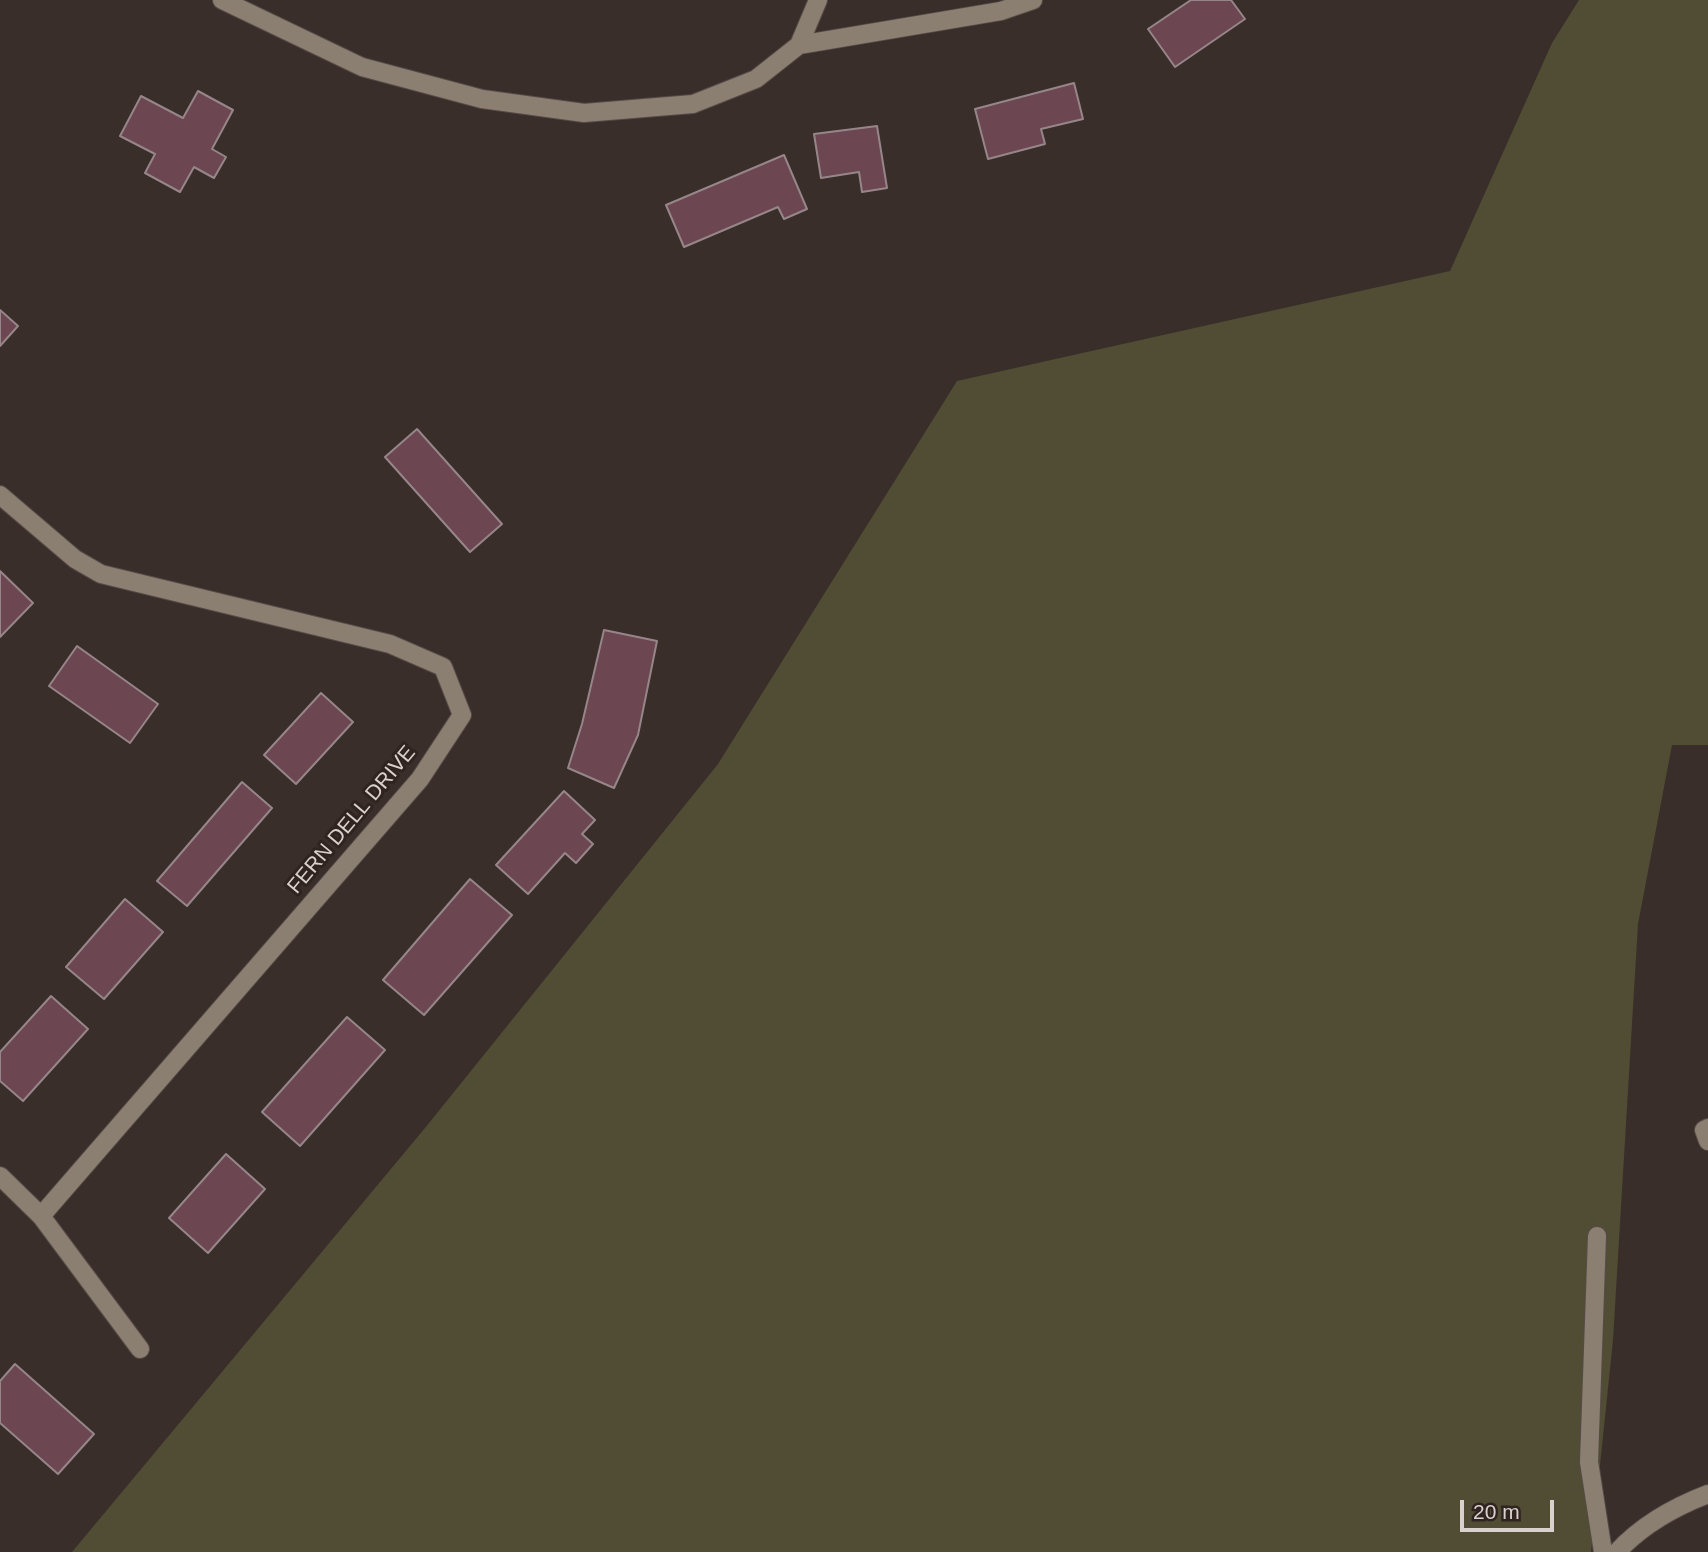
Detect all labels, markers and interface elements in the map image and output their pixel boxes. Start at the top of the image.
street label: FERN DELL DRIVE [283,741,421,899]
scale bar [1463,1486,1558,1530]
text: 20 m [1473,1500,1520,1523]

